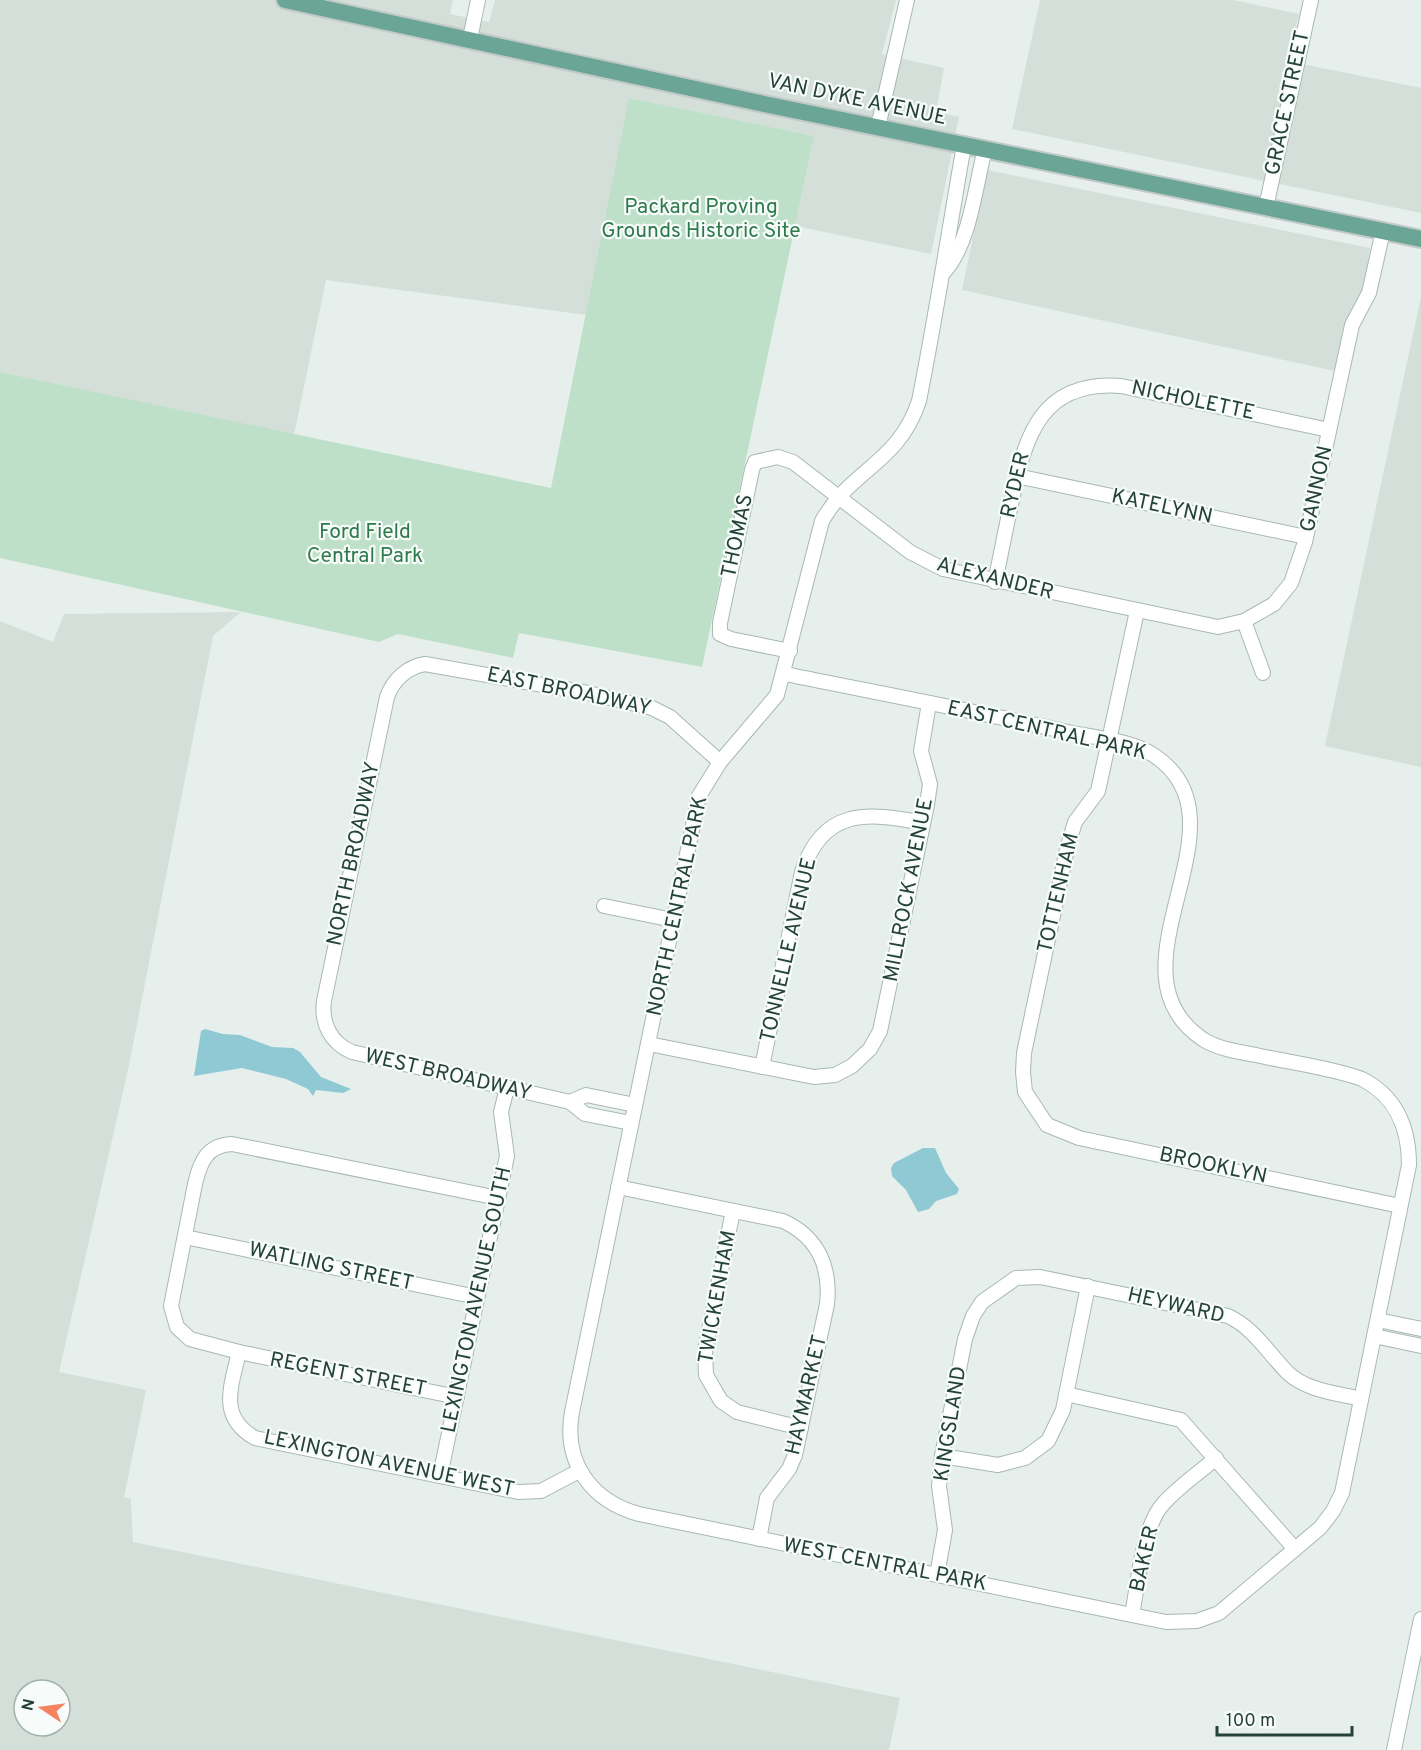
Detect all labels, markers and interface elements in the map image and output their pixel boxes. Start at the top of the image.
street label: GRACE STREET [1259,28,1317,178]
street label: VAN DYKE AVENUE [765,68,949,132]
park label: Packard Proving Grounds Historic Site [601,194,801,245]
street label: NICHOLETTE [1129,375,1257,427]
street label: GANNON [1295,443,1339,535]
street label: RYDER [995,449,1037,521]
street label: KATELYNN [1109,483,1215,531]
street label: THOMAS [716,492,760,580]
park label: Ford Field Central Park [307,519,423,570]
street label: ALEXANDER [934,551,1056,607]
street label: EAST BROADWAY [484,661,654,723]
street label: EAST CENTRAL PARK [945,695,1149,767]
street label: NORTH BROADWAY [321,760,387,948]
street label: NORTH CENTRAL PARK [641,793,715,1019]
street label: MILLROCK AVENUE [878,796,940,984]
street label: TOTTENHAM [1032,830,1086,956]
street label: TONNELLE AVENUE [755,855,823,1045]
street label: WEST BROADWAY [362,1043,534,1107]
street label: BROOKLYN [1156,1141,1270,1191]
street label: LEXINGTON AVENUE SOUTH [436,1164,518,1436]
street label: TWICKENHAM [693,1228,743,1366]
street label: WATLING STREET [246,1236,416,1298]
street label: HEYWARD [1125,1282,1227,1330]
street label: HAYMARKET [780,1332,834,1458]
street label: REGENT STREET [267,1347,429,1403]
street label: KINGSLAND [929,1364,973,1484]
street label: LEXINGTON AVENUE WEST [261,1424,517,1504]
street label: BAKER [1124,1523,1166,1595]
street label: WEST CENTRAL PARK [781,1532,989,1598]
north arrow [12,1678,72,1738]
text: N [18,1697,40,1713]
scale bar [1217,1699,1352,1737]
text: 100 m [1226,1710,1275,1733]

